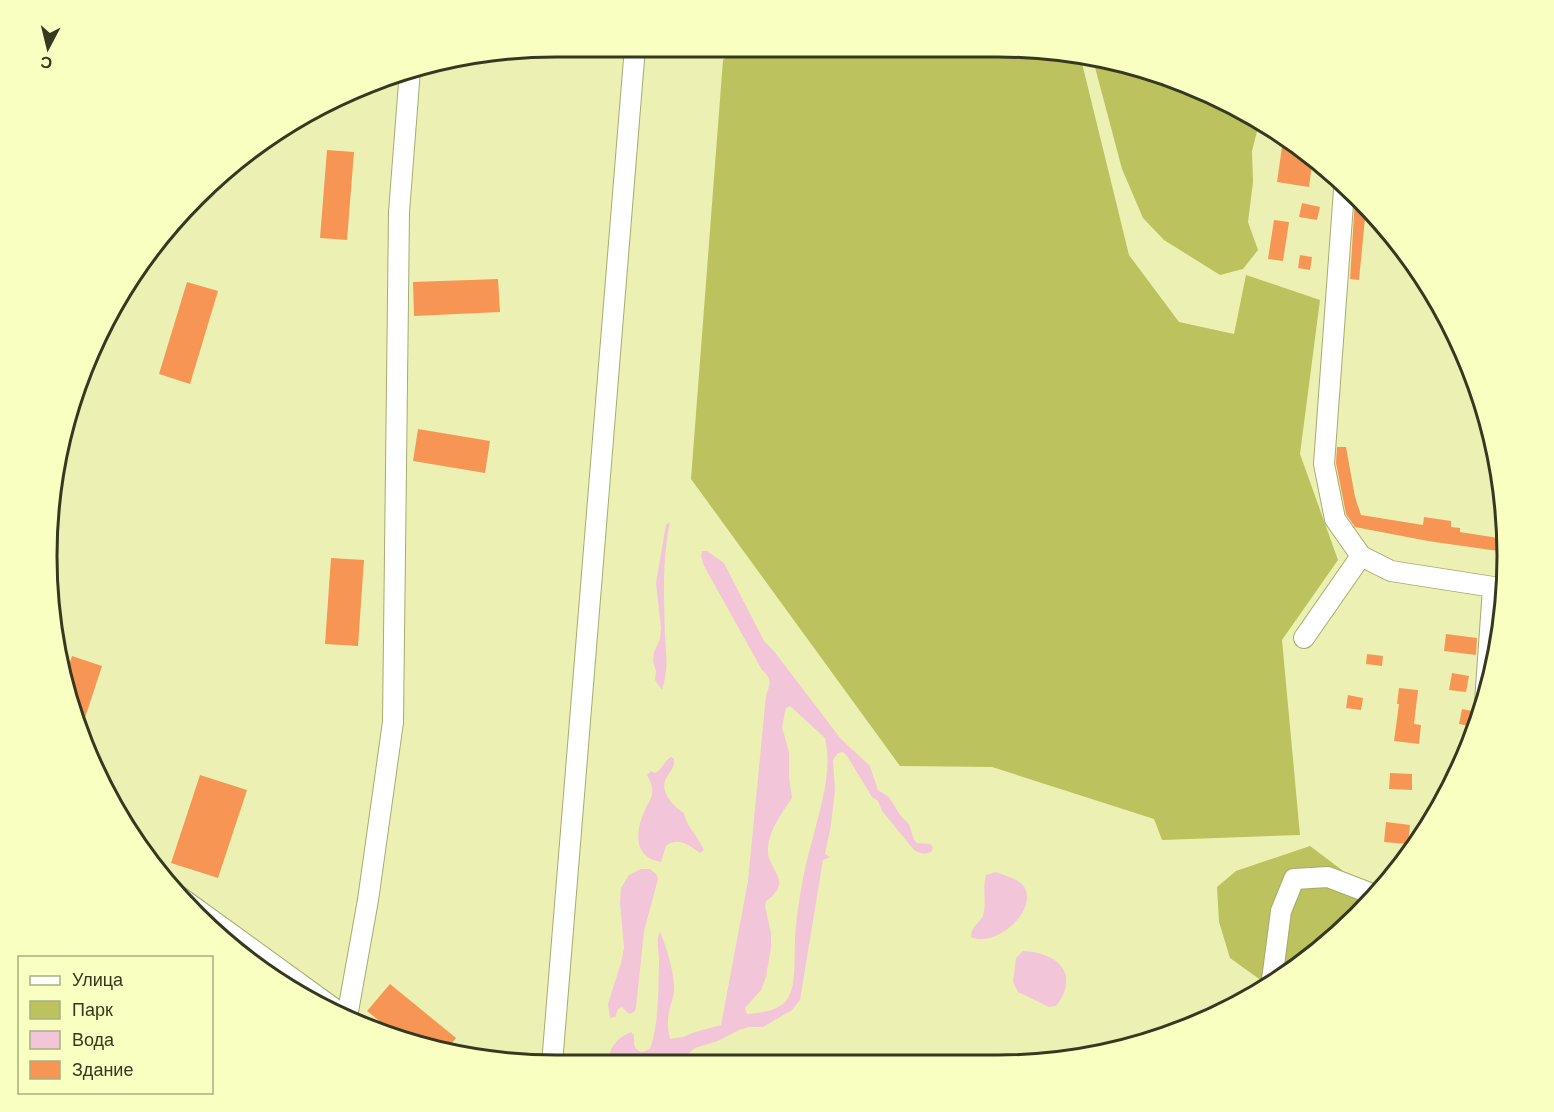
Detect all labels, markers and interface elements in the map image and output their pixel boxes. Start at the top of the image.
north arrow [18,18,78,78]
text: С [39,52,53,73]
legend [18,956,213,1094]
text: Улица [72,969,124,990]
text: Парк [72,999,113,1020]
text: Вода [72,1029,115,1050]
text: Здание [72,1059,133,1080]

